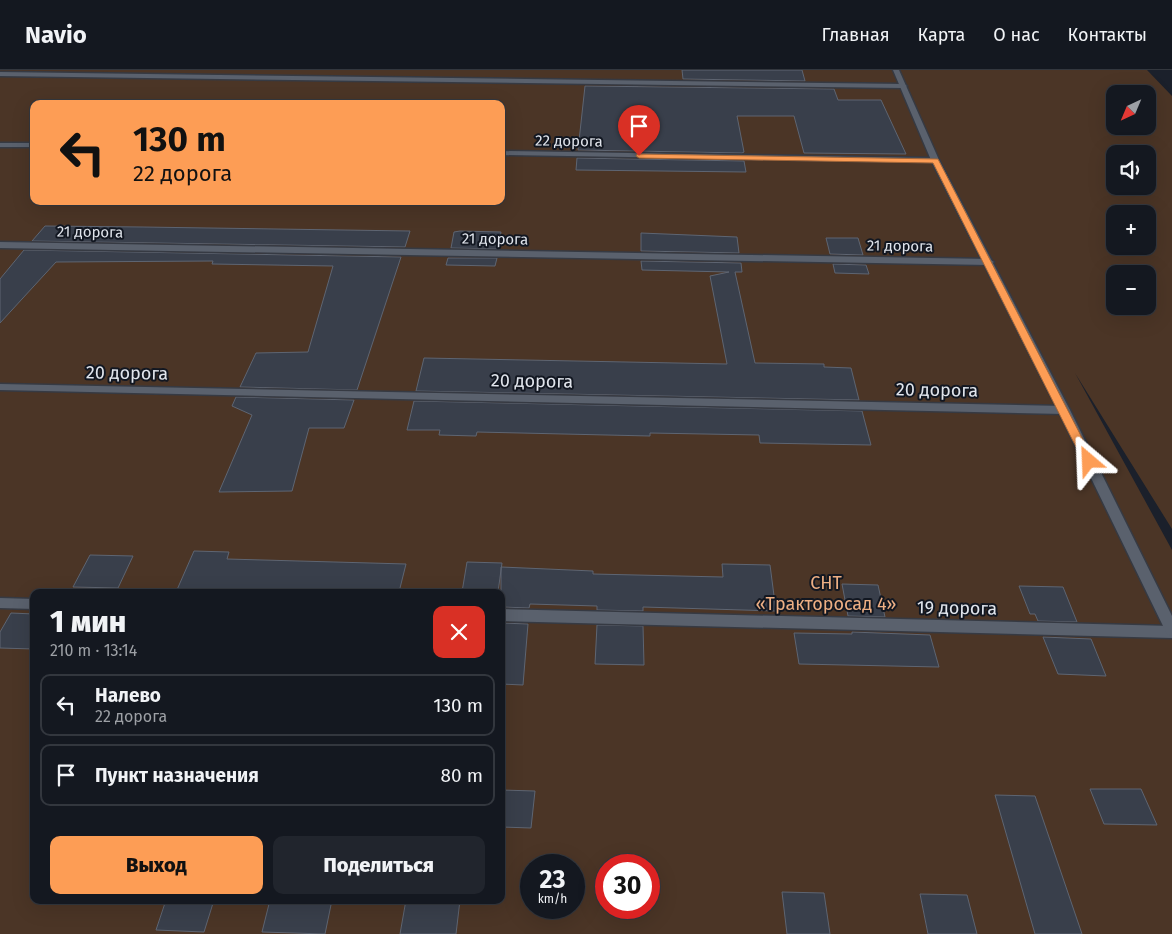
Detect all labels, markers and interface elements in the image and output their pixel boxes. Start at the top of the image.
text: Navio [25,21,87,49]
text: Главная [822,24,890,46]
text: Карта [918,24,965,46]
text: О нас [993,24,1040,46]
text: Контакты [1068,24,1147,46]
north arrow [1106,85,1156,135]
map controls [1106,85,1156,315]
pin [618,105,660,156]
icon: arrive [625,112,653,140]
text: 130 m [133,118,226,160]
icon: left [50,120,115,185]
street label: 22 дорога [535,131,603,151]
button: sound [1106,145,1156,195]
text: 22 дорога [133,160,232,187]
button: + [1106,205,1156,255]
street label: 21 дорога [57,222,123,242]
street label: 21 дорога [462,229,528,249]
street label: 21 дорога [867,236,933,256]
button: − [1106,265,1156,315]
street label: 20 дорога [86,361,168,385]
street label: 20 дорога [491,369,573,393]
street label: 20 дорога [896,378,978,402]
position arrow [1062,434,1114,486]
park label: СНТ «Тракторосад 4» [756,572,896,615]
street label: 19 дорога [917,596,997,620]
text: 1 мин [50,604,126,640]
button: close [433,606,485,658]
text: 210 m · 13:14 [50,641,137,660]
text: Налево [95,684,161,707]
icon: left [52,691,80,719]
text: 130 m [433,694,483,717]
text: 22 дорога [95,707,167,726]
icon: arrive [52,761,80,789]
text: Пункт назначения [95,764,259,787]
text: 80 m [441,764,483,787]
button: Выход [50,836,263,894]
button: Поделиться [273,836,485,894]
speed limit sign: 30 [595,854,660,919]
text: 23 [540,865,565,895]
text: km/h [538,892,567,906]

